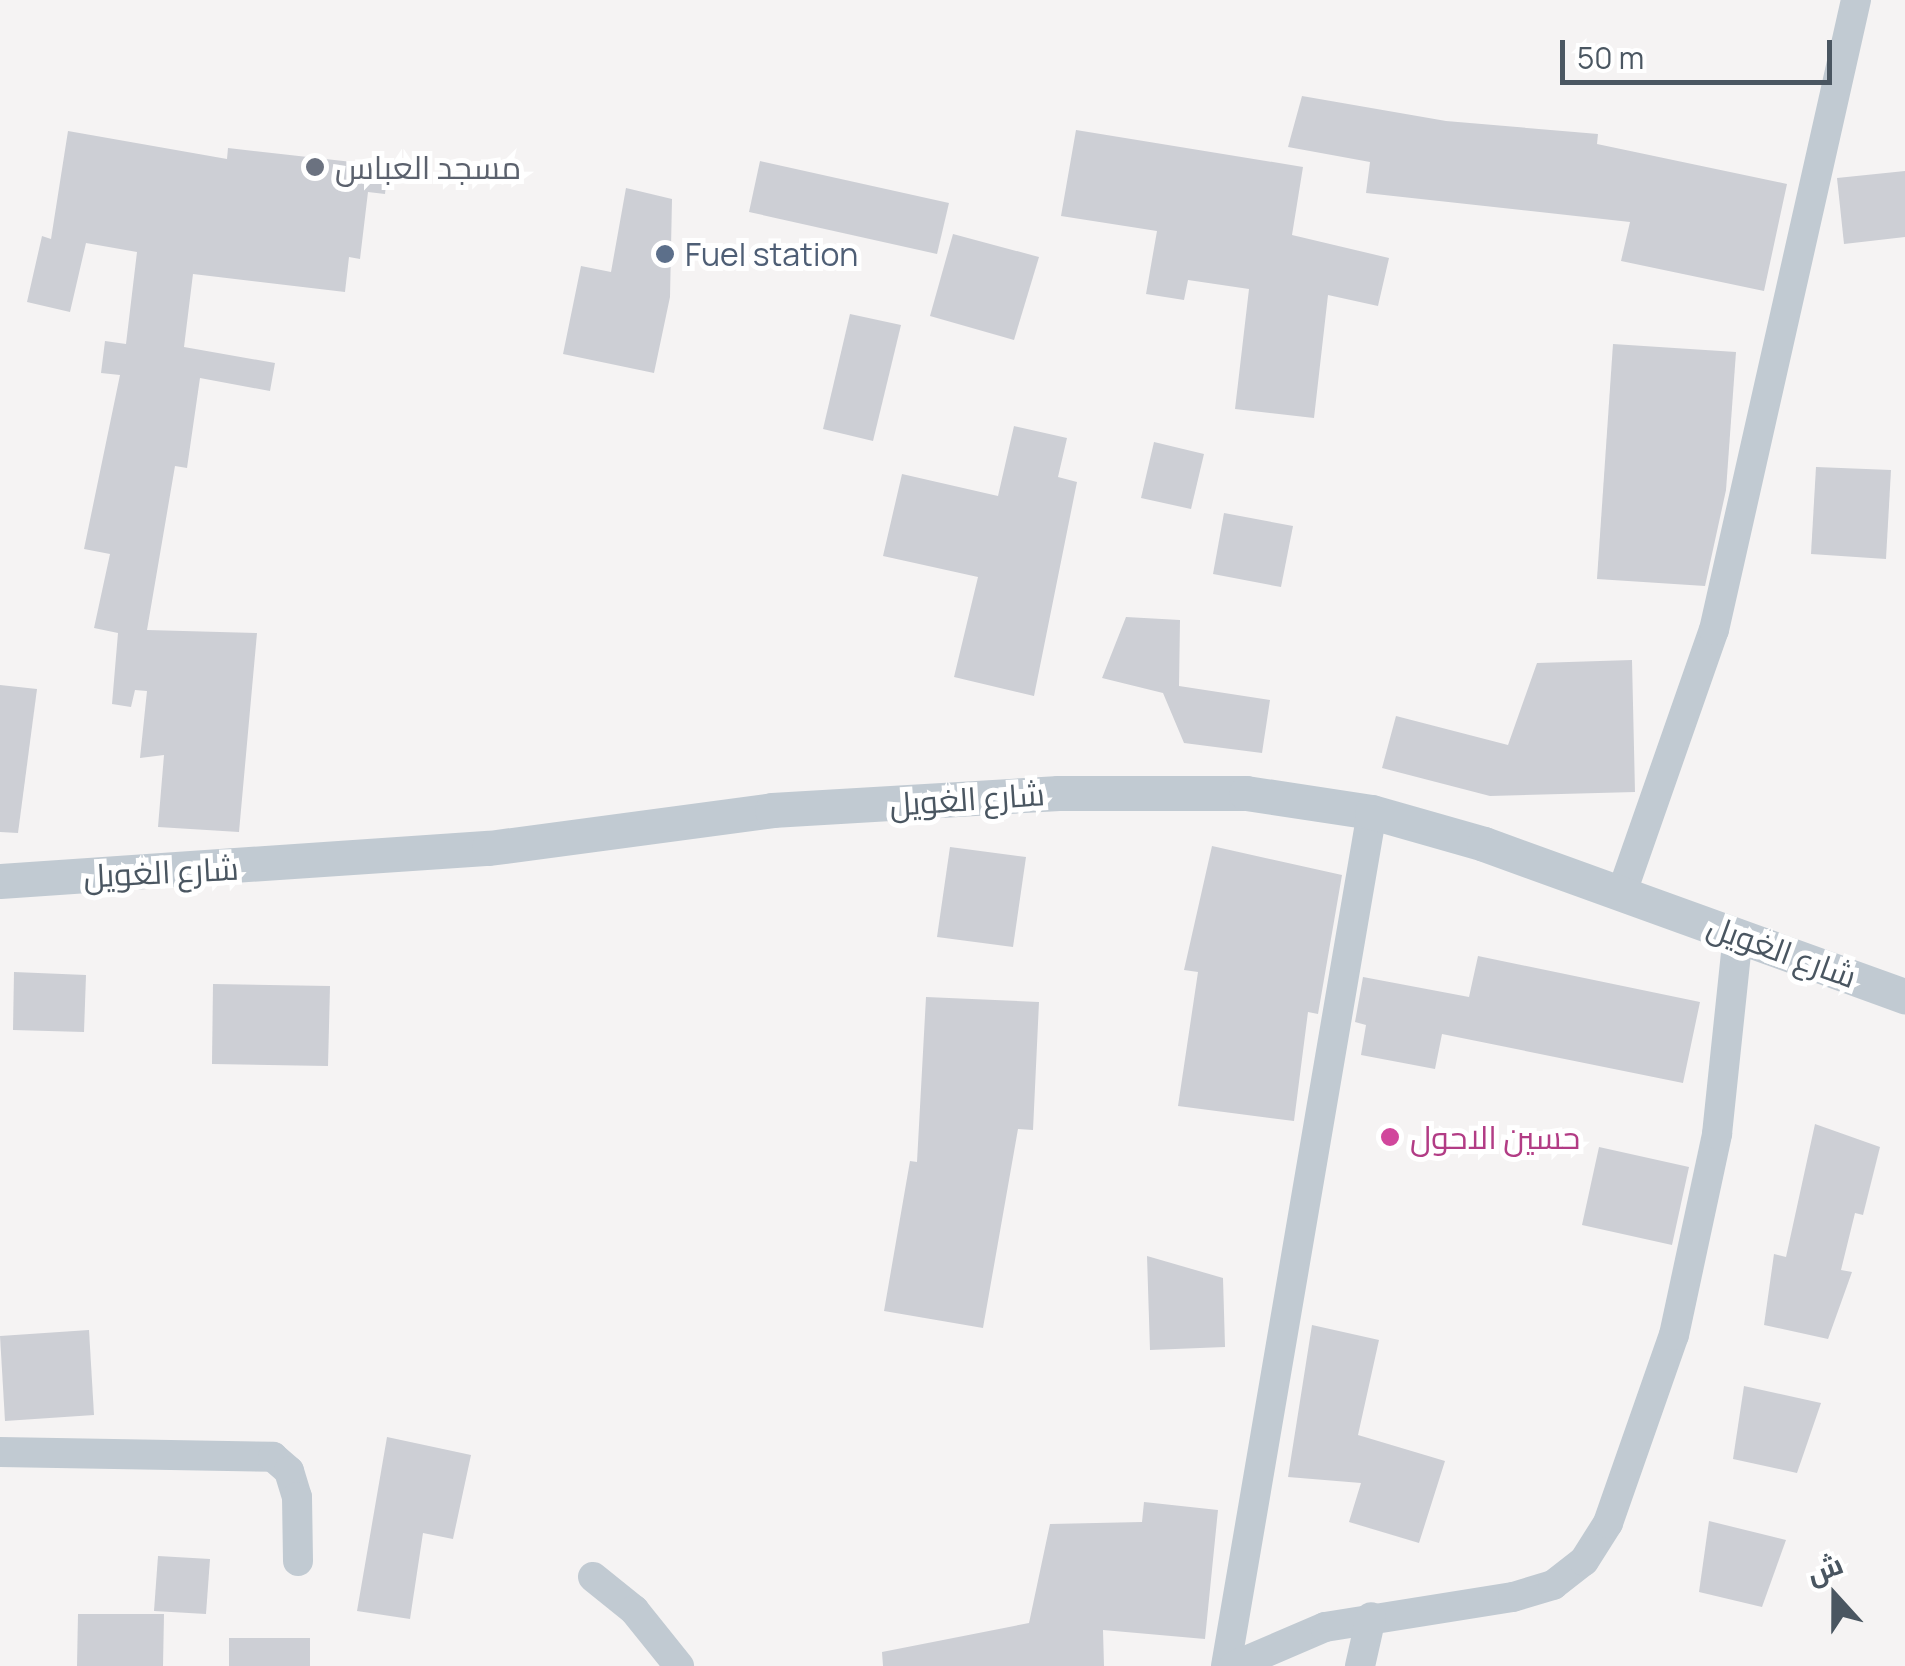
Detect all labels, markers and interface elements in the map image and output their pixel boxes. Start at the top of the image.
scale bar [1565,20,1838,82]
text: 50 m [1577,37,1644,78]
place label: مسجد العباس [335,148,521,186]
marker: مسجد العباس [304,156,326,178]
place label: Fuel station [685,235,858,273]
marker: Fuel station [654,243,676,265]
street label: شارع الغويل [888,774,1046,824]
street label: شارع الغويل [82,849,240,895]
street label: شارع الغويل [1702,906,1862,996]
place label: حسين الاحول [1410,1118,1580,1156]
marker: حسين الاحول [1379,1126,1401,1148]
text: ش [1801,1544,1848,1592]
north arrow [1785,1546,1885,1646]

